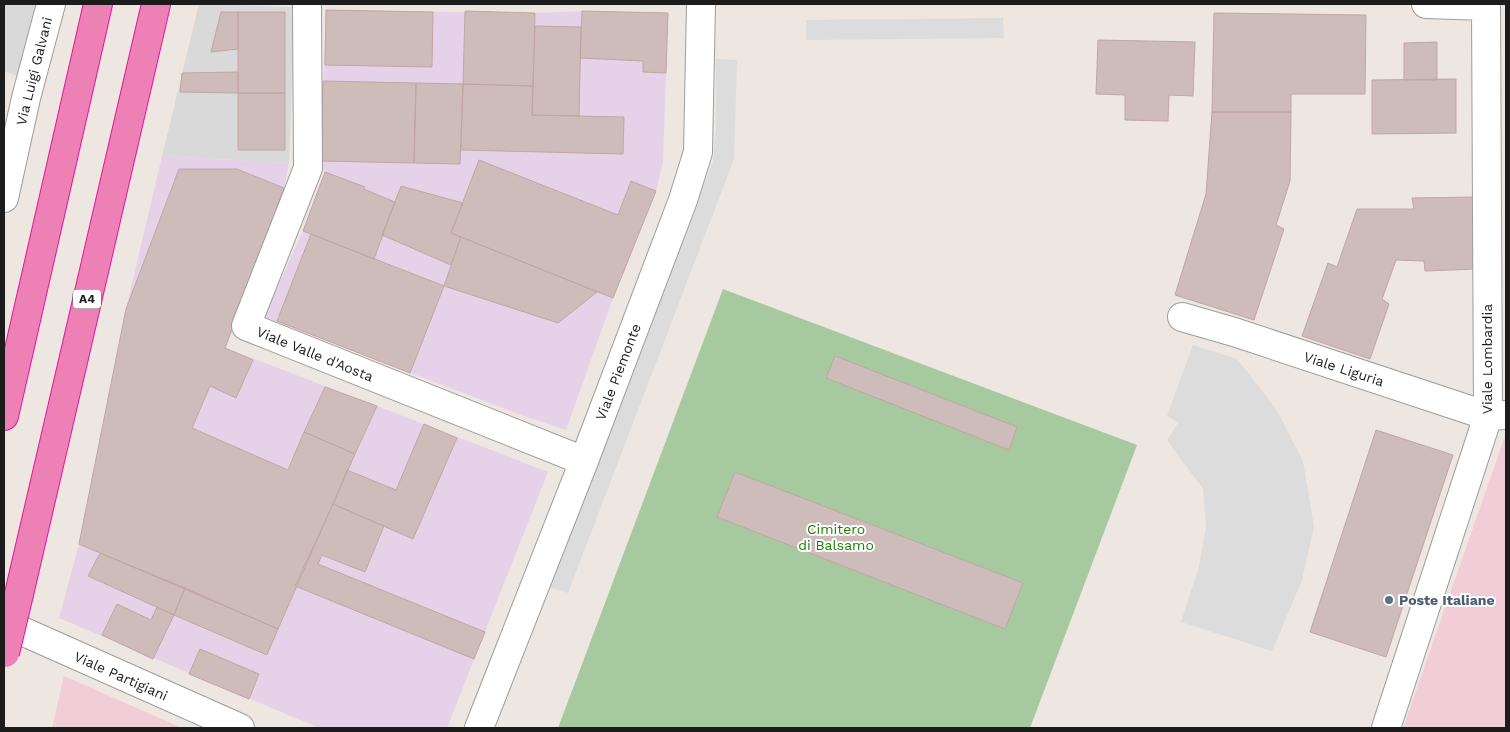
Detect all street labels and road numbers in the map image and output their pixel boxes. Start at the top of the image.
street label: Via Luigi Galvani [13,15,55,127]
road number: A4 [73,290,101,308]
street label: Viale Lombardia [1479,304,1495,414]
street label: Viale Piemonte [592,321,644,423]
street label: Viale Valle d'Aosta [254,323,376,385]
street label: Viale Liguria [1302,349,1386,390]
street label: Viale Partigiani [72,648,170,704]

